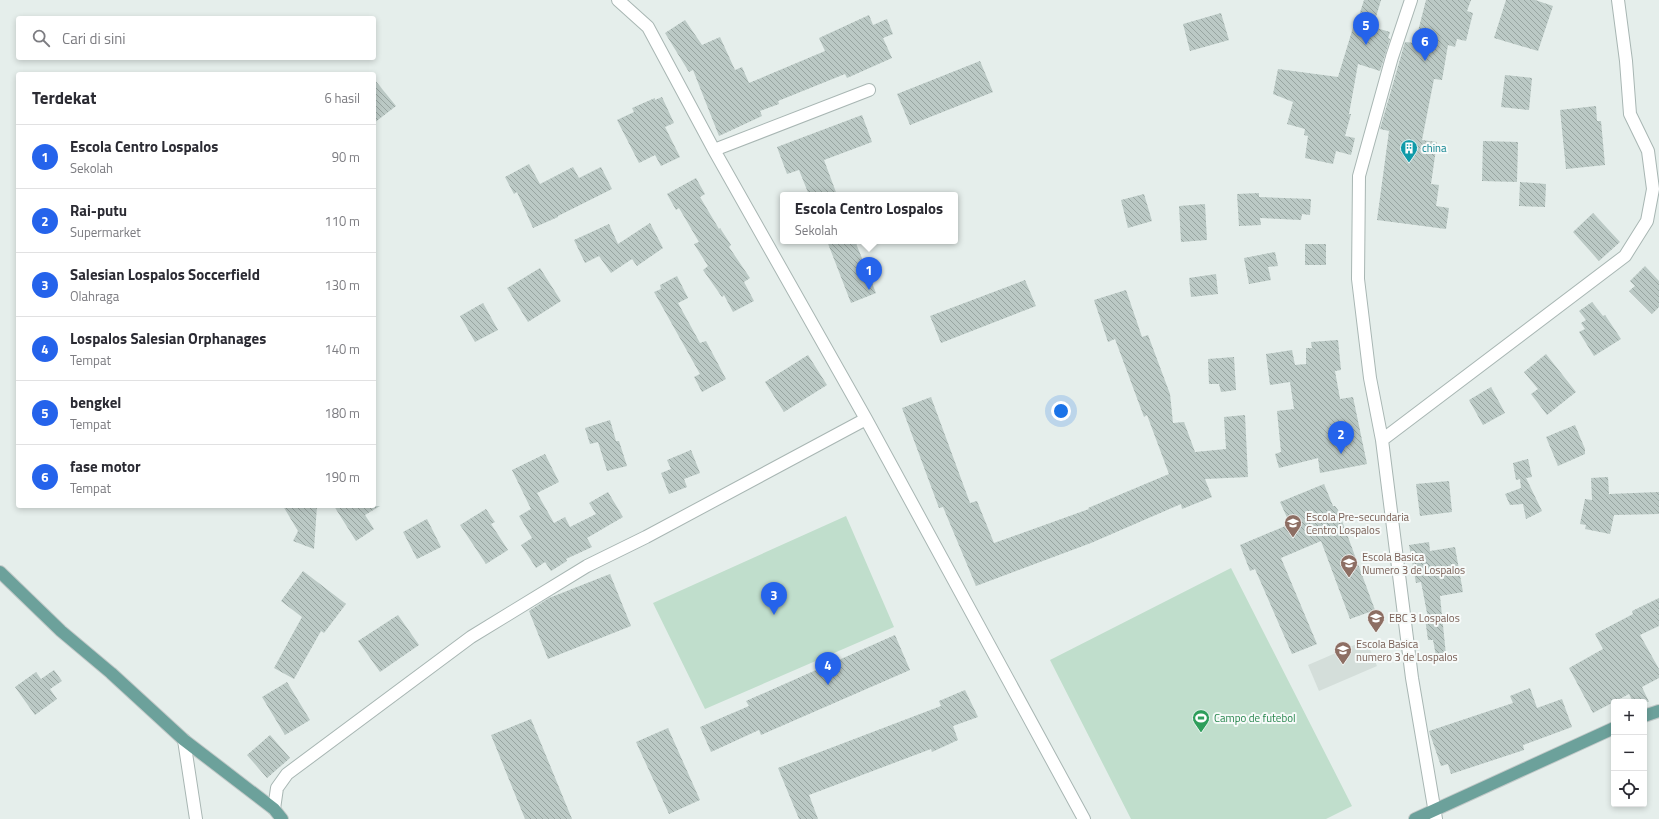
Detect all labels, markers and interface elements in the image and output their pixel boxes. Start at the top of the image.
pin: 5 [1353,12,1379,45]
search box [16,16,376,60]
icon: search [30,27,52,49]
text: Cari di sini [62,27,126,50]
pin: 6 [1412,28,1438,61]
text: Terdekat [32,85,96,111]
text: 6 hasil [324,88,360,108]
text: Escola Centro Lospalos [70,135,218,158]
building icon: china [1399,138,1419,163]
place label: china [1422,140,1447,156]
text: 1 [41,147,49,167]
text: 90 m [332,147,360,167]
text: Sekolah [70,158,113,178]
popup [780,192,958,244]
text: Escola Centro Lospalos [795,197,943,220]
text: Rai-putu [70,199,127,222]
text: 2 [41,211,49,231]
text: 110 m [324,211,360,231]
text: Sekolah [795,220,838,240]
text: Supermarket [70,222,141,242]
pin: 1 [856,257,882,290]
text: Salesian Lospalos Soccerfield [70,263,260,286]
text: 3 [41,275,49,295]
text: 130 m [324,275,360,295]
text: Olahraga [70,286,119,306]
text: Lospalos Salesian Orphanages [70,327,266,350]
text: 4 [41,339,49,359]
text: 140 m [324,339,360,359]
text: Tempat [70,350,111,370]
text: bengkel [70,391,121,414]
your location [1051,401,1071,421]
text: 5 [41,403,49,423]
text: 180 m [324,403,360,423]
text: Tempat [70,414,111,434]
pin: 2 [1328,421,1354,454]
text: fase motor [70,455,141,478]
text: 6 [41,467,49,487]
text: 190 m [324,467,360,487]
text: Tempat [70,478,111,498]
place label: Escola Pre-secundaria Centro Lospalos [1306,509,1410,538]
school or university icon: Escola Pre-secundaria Centro Lospalos [1283,513,1303,538]
place label: Escola Basica Numero 3 de Lospalos [1362,549,1465,578]
school or university icon: Escola Basica Numero 3 de Lospalos [1339,553,1359,578]
pin: 3 [761,582,787,615]
school or university icon: EBC 3 Lospalos [1366,608,1386,633]
place label: EBC 3 Lospalos [1389,610,1460,626]
place label: Escola Basica numero 3 de Lospalos [1356,636,1458,665]
school or university icon: Escola Basica numero 3 de Lospalos [1333,640,1353,665]
pin: 4 [815,652,841,685]
map controls [1611,699,1647,807]
button: + [1611,699,1647,735]
sports icon: Campo de futebol [1191,708,1211,733]
place label: Campo de futebol [1214,710,1296,726]
button: − [1611,735,1647,771]
button: locate [1611,771,1647,807]

